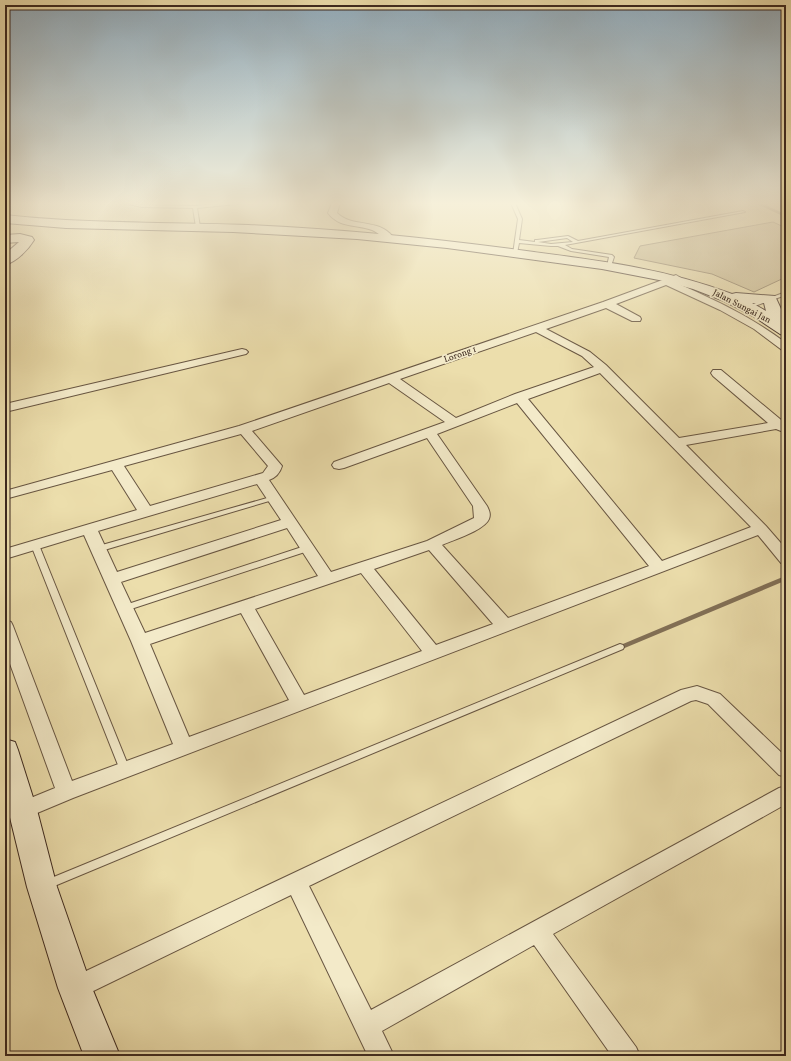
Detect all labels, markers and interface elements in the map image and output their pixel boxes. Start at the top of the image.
street label: Jalan Sungai Jan [710,286,774,327]
street label: Lorong 1 [442,343,478,366]

